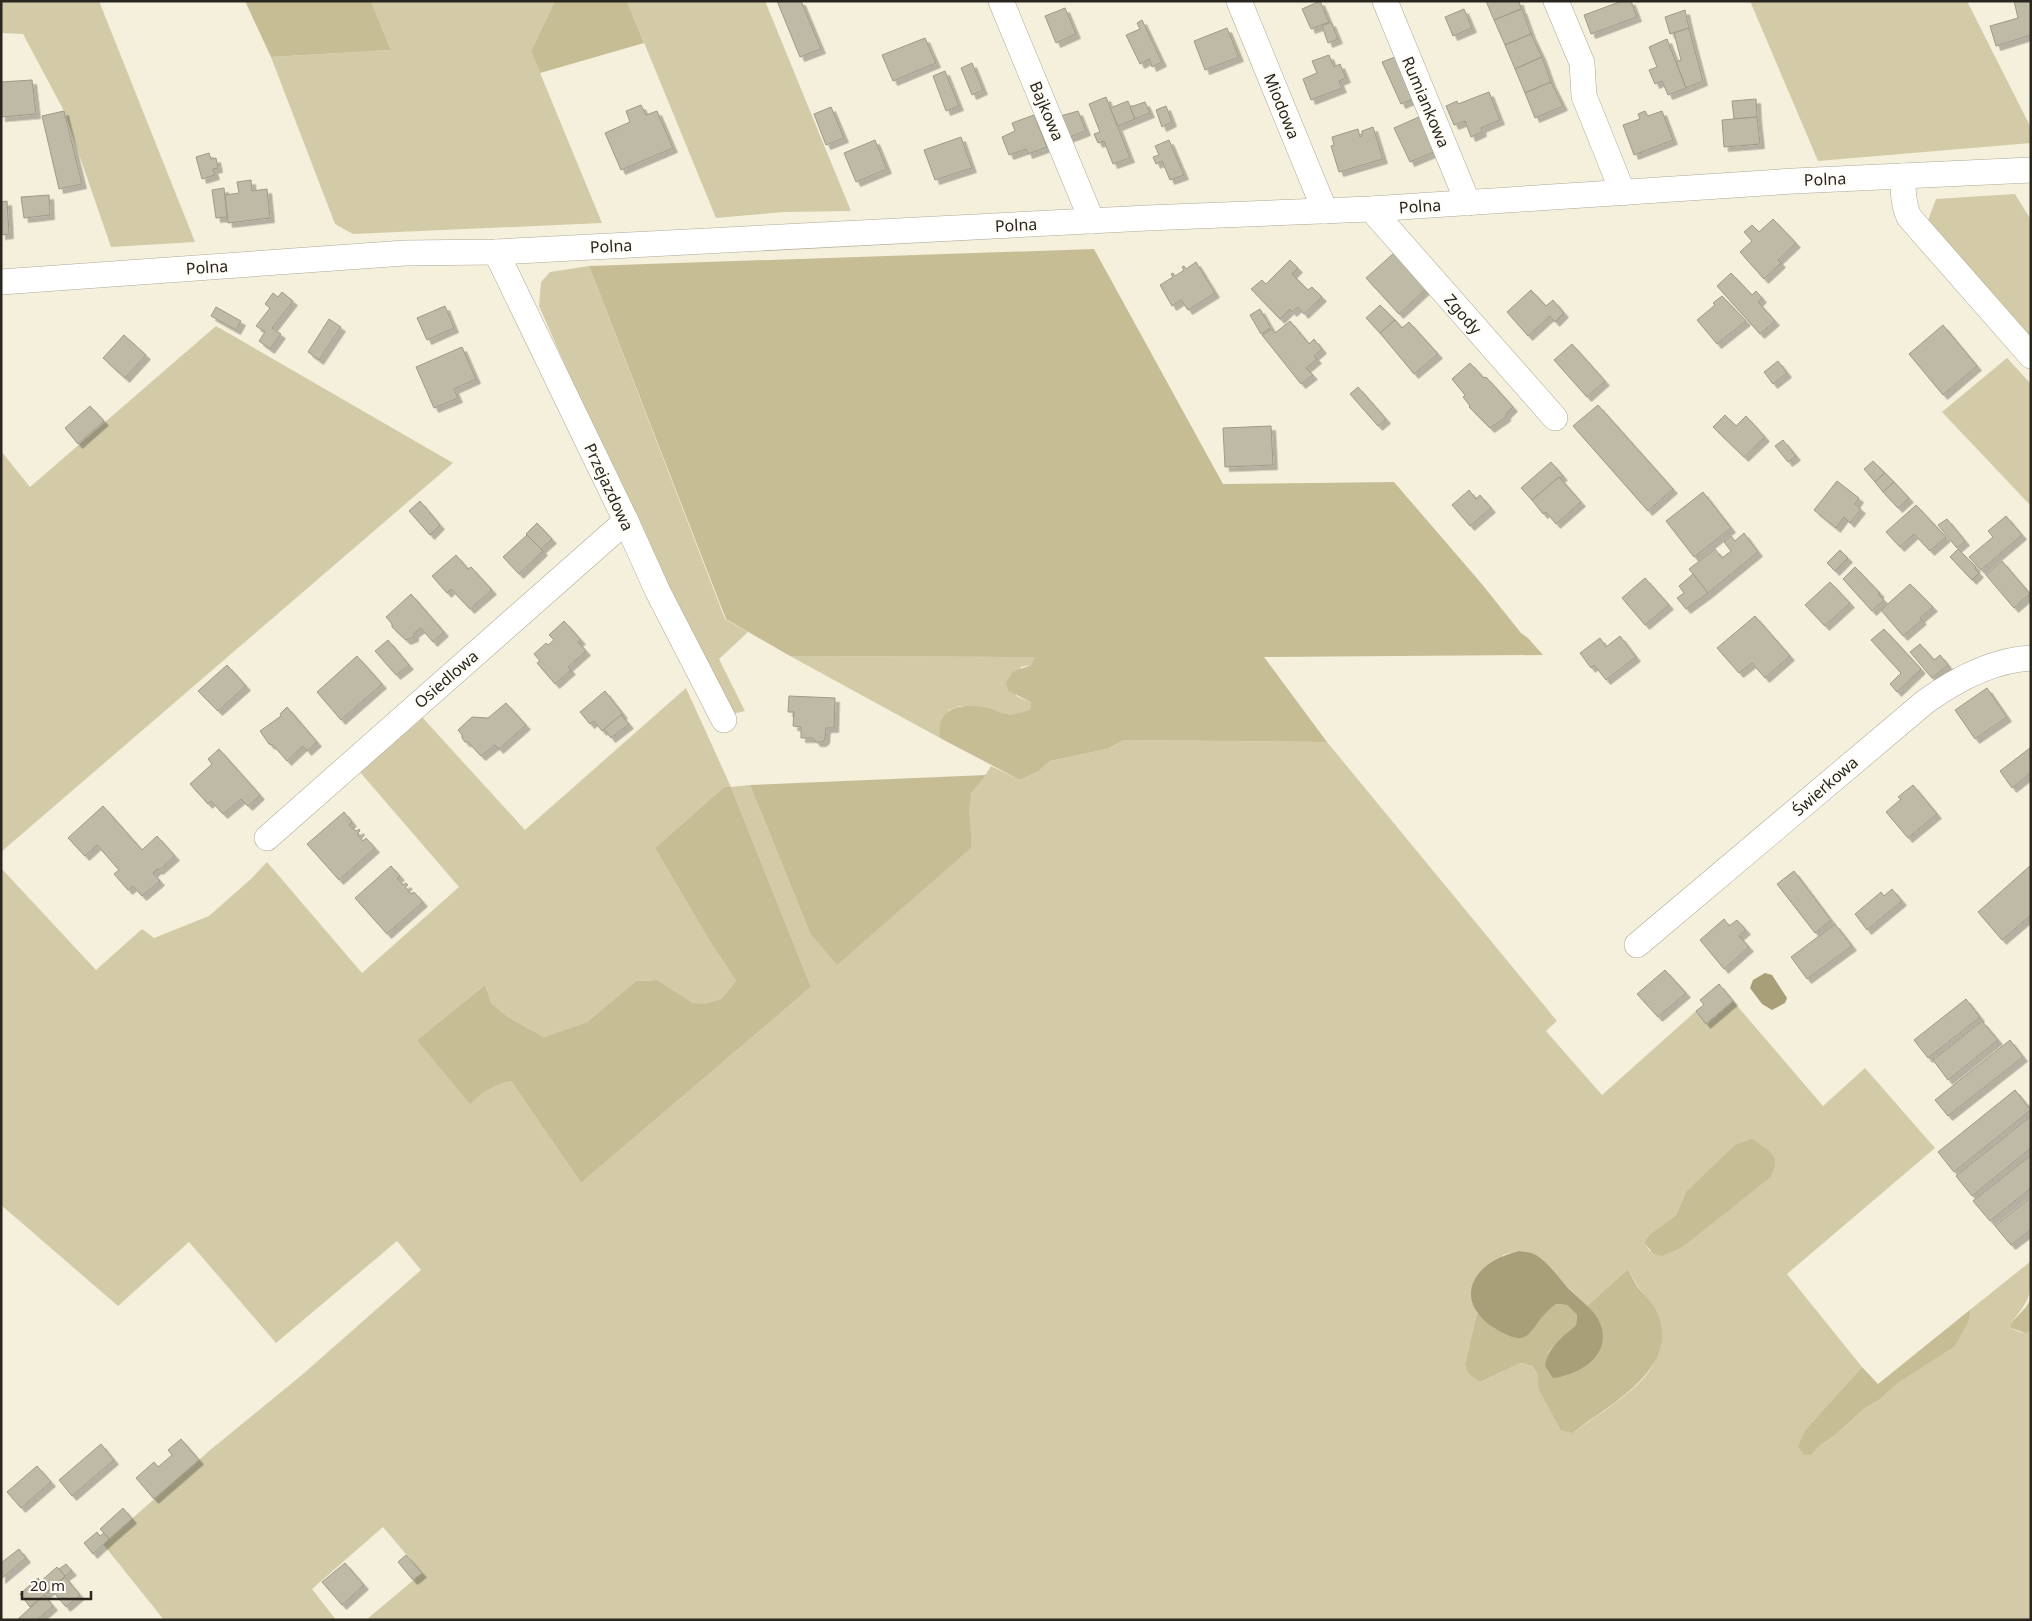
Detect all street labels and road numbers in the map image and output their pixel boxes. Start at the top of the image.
street label: Rumiankowa [1397,53,1455,151]
street label: Miodowa [1259,70,1305,142]
street label: Bajkowa [1025,78,1069,144]
street label: Polna [1803,167,1847,191]
street label: Polna [1398,194,1442,218]
street label: Polna [994,213,1038,237]
street label: Polna [589,234,633,258]
street label: Polna [185,255,229,279]
street label: Zgody [1439,289,1487,339]
street label: Przejazdowa [579,440,639,534]
street label: Osiedlowa [409,645,483,713]
street label: Świerkowa [1787,751,1863,821]

